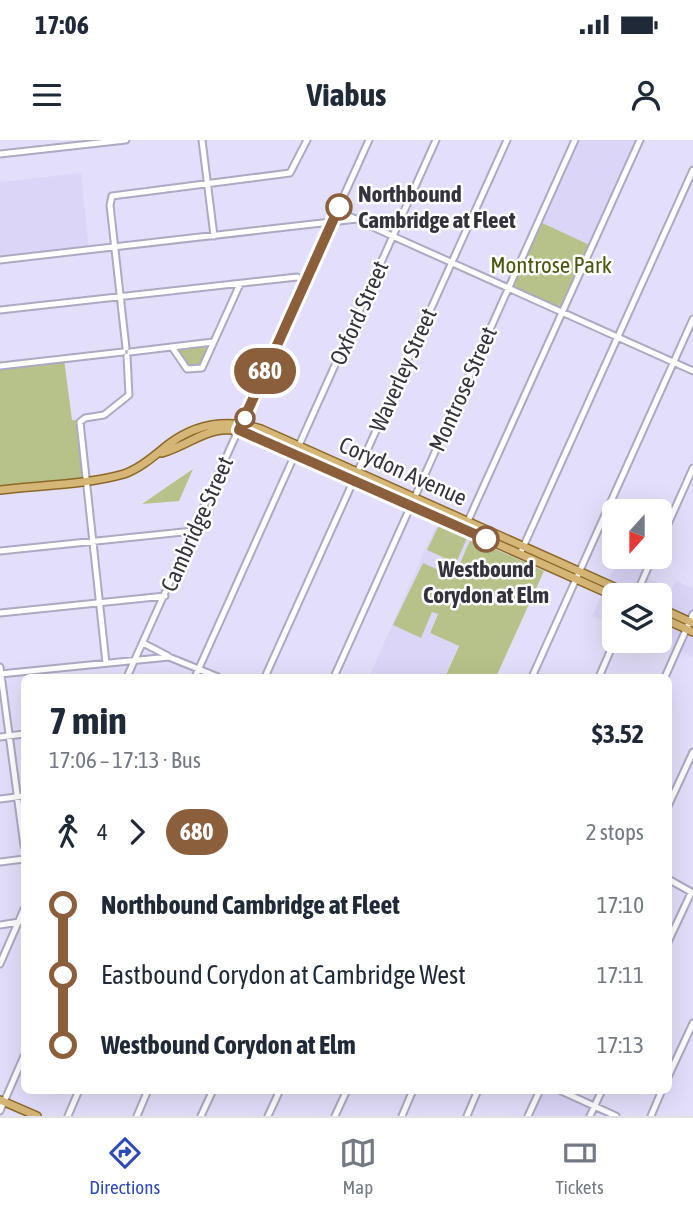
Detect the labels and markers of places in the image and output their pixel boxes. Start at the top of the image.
place label: Northbound Cambridge at Fleet [358,181,516,233]
marker: Northbound Cambridge at Fleet [326,194,352,220]
unlabelled marker [235,408,255,428]
marker: Westbound Corydon at Elm [473,526,499,552]
place label: Westbound Corydon at Elm [423,556,549,608]

